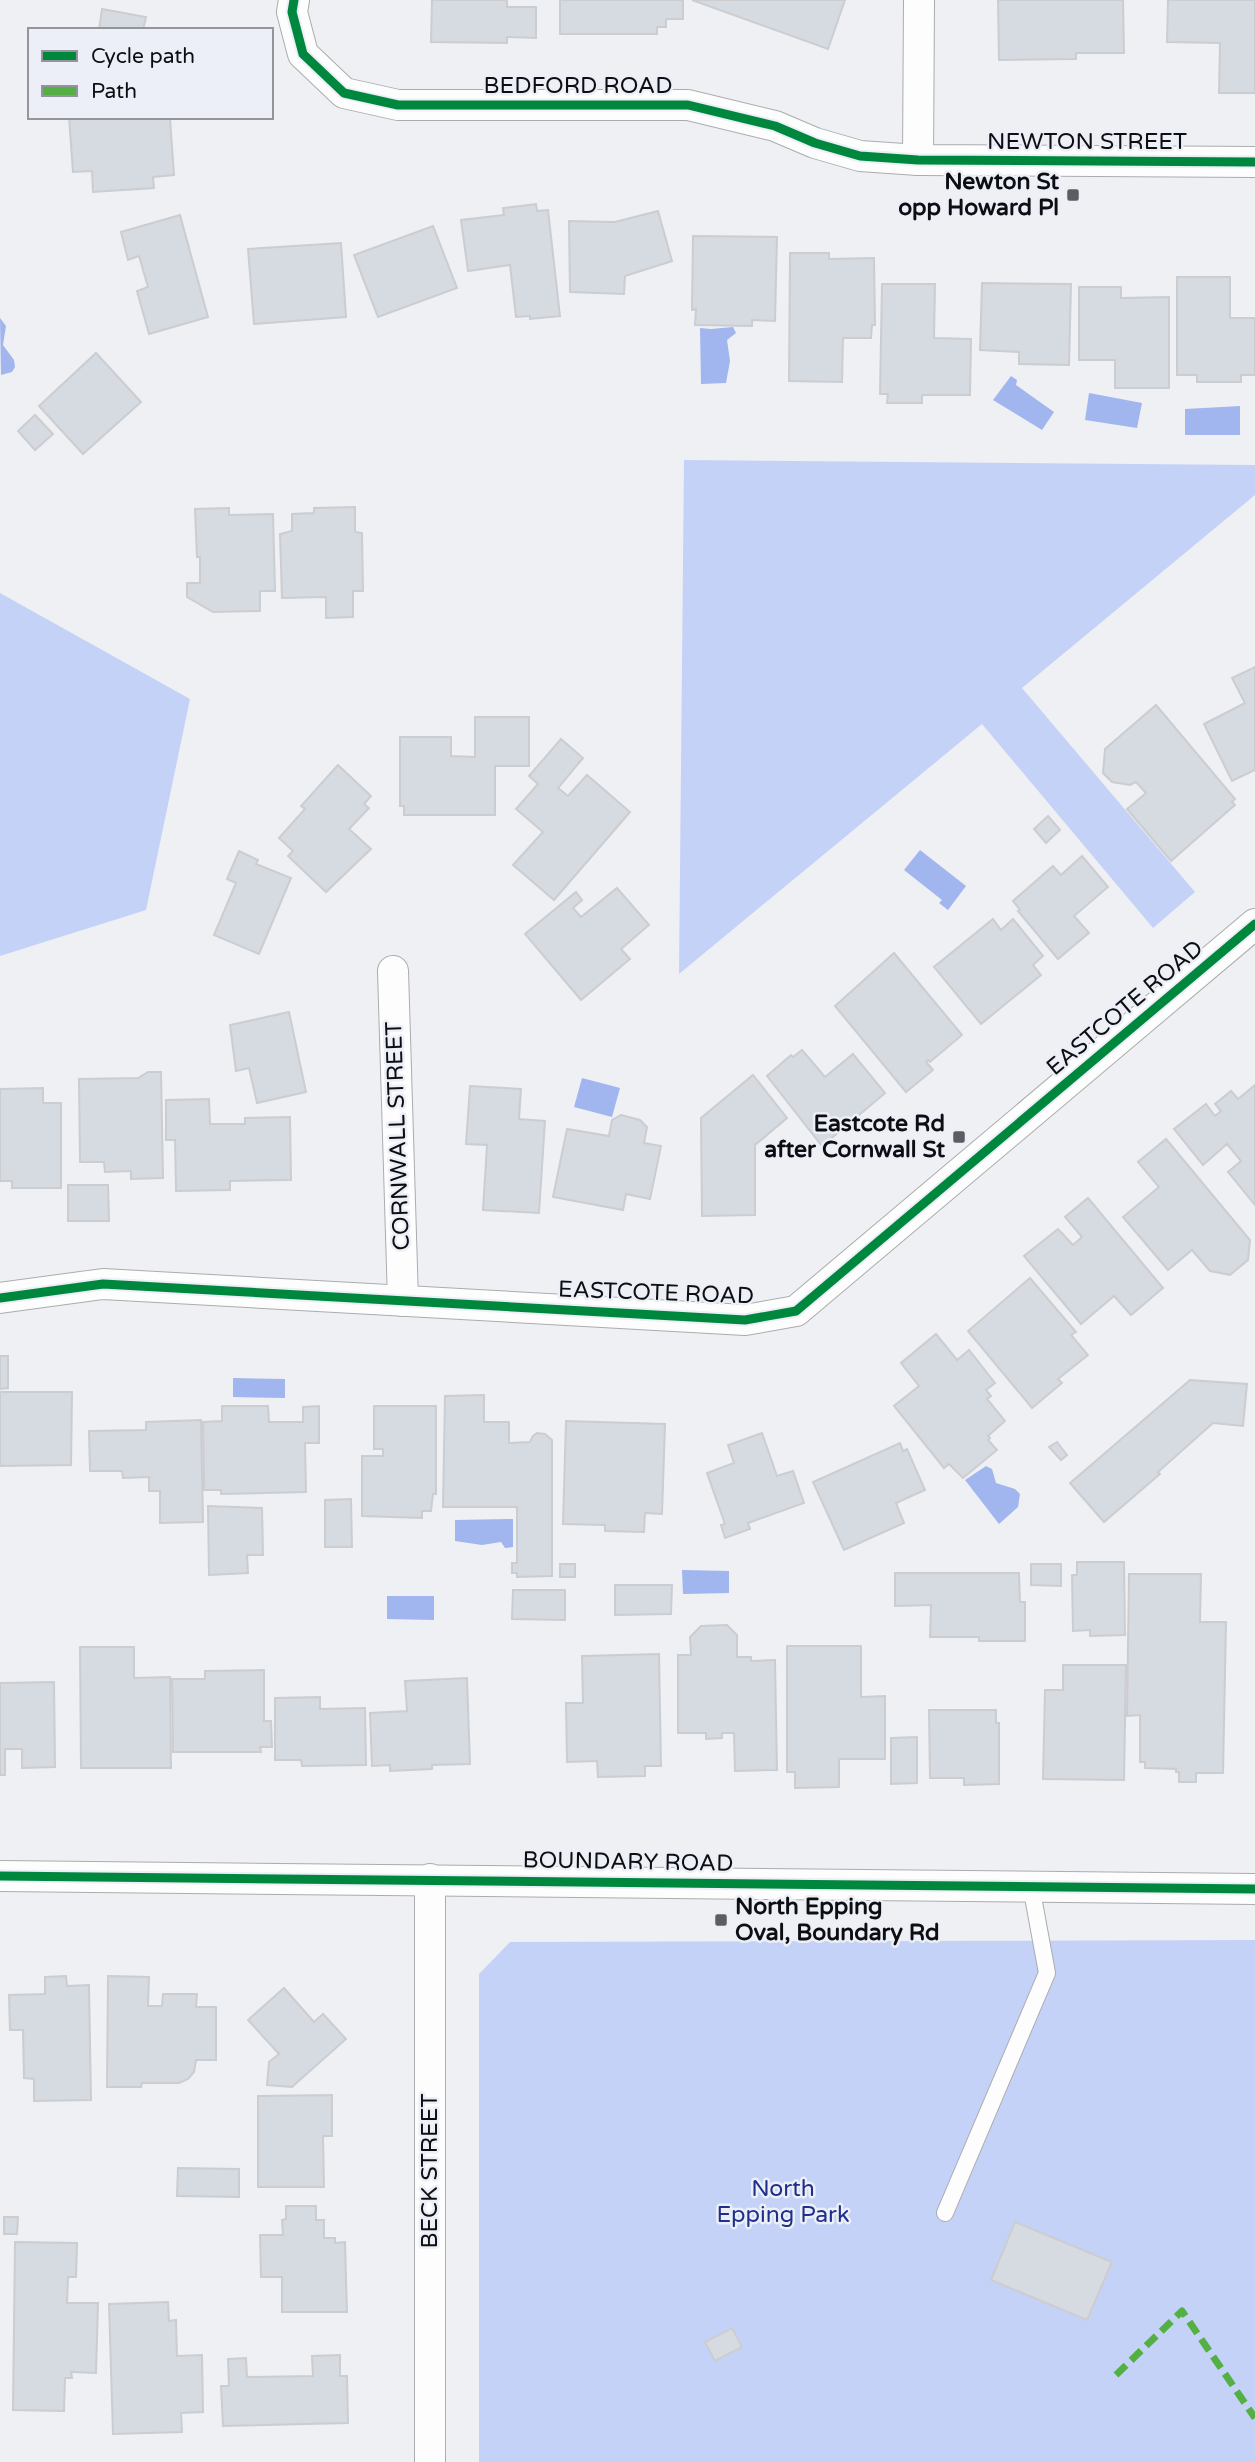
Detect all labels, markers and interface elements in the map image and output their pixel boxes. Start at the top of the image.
legend [28,28,273,119]
text: Cycle path [91,44,195,69]
street label: BEDFORD ROAD [484,72,672,100]
text: Path [91,79,137,104]
street label: NEWTON STREET [987,128,1187,156]
place label: Newton St opp Howard Pl [898,168,1059,222]
marker: Newton St opp Howard Pl [1065,187,1081,203]
street label: EASTCOTE ROAD [1041,934,1209,1082]
street label: CORNWALL STREET [380,1021,416,1251]
place label: Eastcote Rd after Cornwall St [764,1110,945,1164]
marker: Eastcote Rd after Cornwall St [951,1129,967,1145]
street label: EASTCOTE ROAD [558,1276,754,1310]
street label: BOUNDARY ROAD [522,1846,734,1878]
place label: North Epping Oval, Boundary Rd [735,1893,940,1947]
marker: North Epping Oval, Boundary Rd [713,1912,729,1928]
street label: BECK STREET [416,2094,444,2248]
park label: North Epping Park [717,2175,849,2229]

